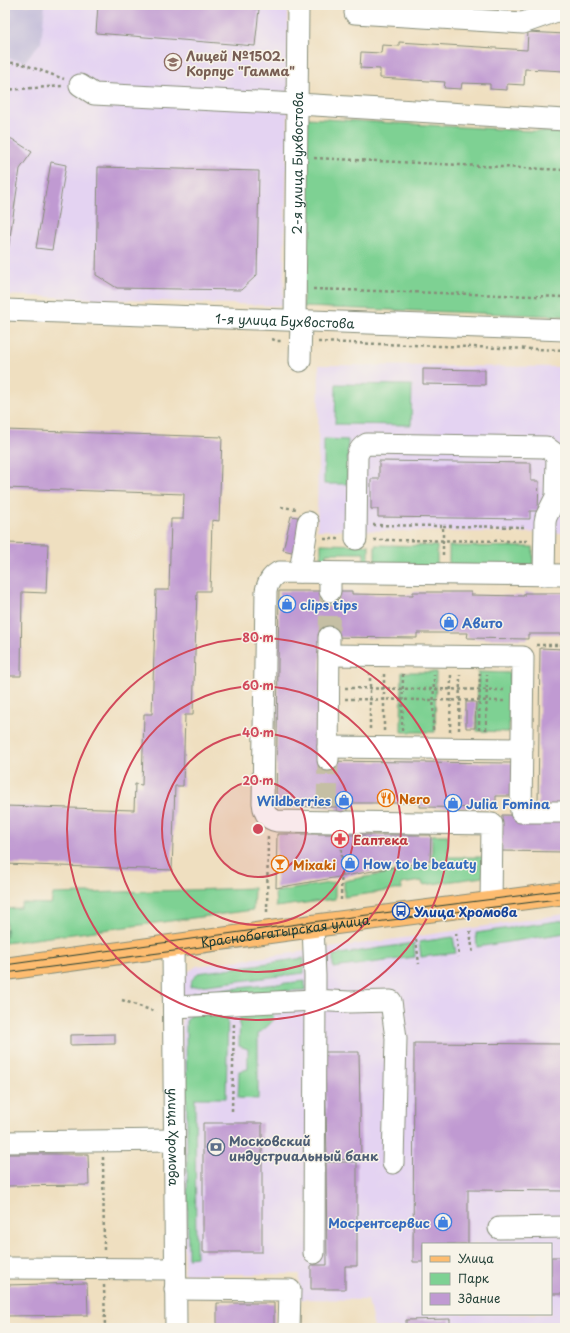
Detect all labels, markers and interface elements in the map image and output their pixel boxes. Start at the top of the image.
place label: Лицей №1502. Корпус "Гамма" [186,46,295,80]
school or university icon: Лицей №1502. Корпус "Гамма" [163,52,183,72]
street label: 2-я улица Бухвостова [286,91,307,234]
street label: 1-я улица Бухвостова [215,308,356,332]
shop icon: clips tips [277,594,297,614]
place label: clips tips [300,595,357,614]
shop icon: Авито [439,612,459,632]
place label: Авито [462,613,503,632]
text: 80 m [242,628,274,646]
text: 60 m [242,676,274,694]
text: 40 m [242,723,274,741]
text: 20 m [242,771,274,789]
restaurant icon: Nero [376,788,396,808]
place label: Nero [399,789,430,808]
shop icon: Wildberries [334,790,354,810]
place label: Wildberries [257,791,331,810]
shop icon: Julia Fomina [443,793,463,813]
place label: Julia Fomina [466,794,550,813]
centre of rings [251,822,265,836]
pharmacy icon: Еаптека [330,829,350,849]
place label: Еаптека [353,830,409,849]
shop icon: How to be beauty [340,853,360,873]
bar icon: Mixaki [270,854,290,874]
place label: How to be beauty [363,854,477,873]
place label: Mixaki [293,855,336,874]
bus stop icon: Улица Хромова [391,901,411,921]
place label: Улица Хромова [413,902,518,921]
street label: Краснобогатырская улица [200,909,372,951]
street label: улица Хромова [165,1088,184,1187]
place label: Московский индустриальный банк [229,1131,379,1165]
bank icon: Московский индустриальный банк [206,1137,226,1157]
shop icon: Мосрентсервис [433,1212,453,1232]
place label: Мосрентсервис [328,1213,430,1232]
legend [422,1243,552,1315]
text: Улица [458,1249,494,1267]
text: Парк [458,1269,490,1287]
text: Здание [458,1289,500,1307]

